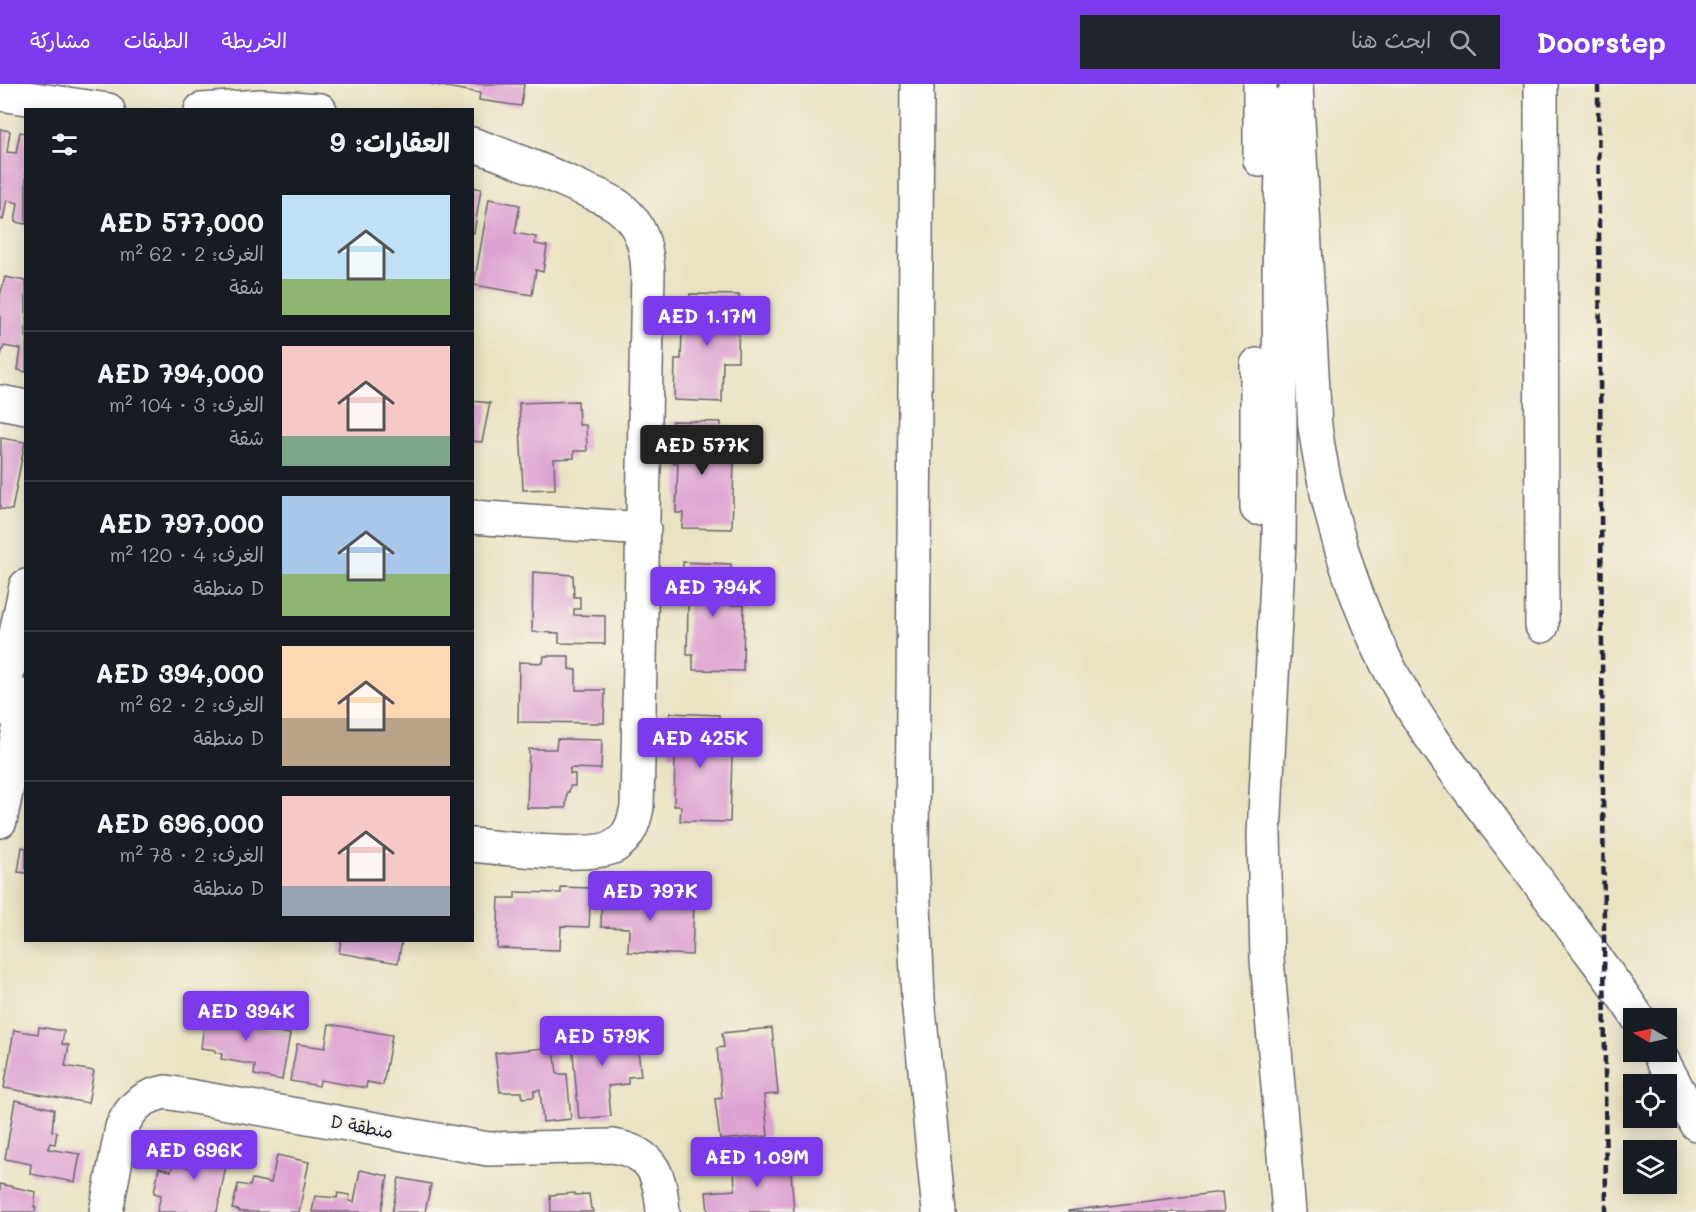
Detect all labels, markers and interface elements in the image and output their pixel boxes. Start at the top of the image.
search box [1080,15,1500,69]
text: Doorstep [1536,24,1666,60]
text: ابحث هنا [1351,25,1431,54]
text: مشاركة [30,26,91,53]
text: الطبقات [124,26,189,53]
text: الخريطة [222,26,287,53]
icon: search [1446,26,1479,59]
text: العقارات: 9 [330,125,450,159]
icon: filters [48,128,81,161]
text: AED 577,000 [99,205,264,239]
icon: home [330,219,402,291]
text: الغرف: 2 · 62 m² [119,240,264,266]
text: شقة [229,273,264,299]
pin: AED 1.17M [638,296,776,347]
text: AED 1.17M [657,302,757,328]
text: AED 794,000 [97,356,264,390]
icon: home [330,370,402,442]
text: الغرف: 3 · 104 m² [109,391,264,417]
text: شقة [229,424,264,450]
pin: AED 577K [640,425,764,476]
text: AED 577K [654,431,750,457]
text: AED 797,000 [99,506,264,540]
icon: home [330,520,402,592]
text: الغرف: 4 · 120 m² [110,541,264,567]
pin: AED 794K [651,567,775,618]
text: AED 794K [664,573,762,599]
text: D منطقة [193,574,264,600]
text: AED 394,000 [95,656,264,690]
icon: home [330,670,402,742]
text: الغرف: 2 · 62 m² [119,691,264,717]
pin: AED 425K [638,718,762,769]
text: D منطقة [193,724,264,750]
text: AED 425K [652,724,748,750]
text: AED 696,000 [96,806,264,840]
icon: home [330,820,402,892]
text: الغرف: 2 · 78 m² [119,841,264,867]
pin: AED 797K [588,871,712,922]
text: D منطقة [193,874,264,900]
text: AED 797K [602,877,698,903]
pin: AED 394K [184,991,308,1042]
text: AED 394K [197,997,295,1023]
north arrow [1623,1008,1677,1062]
map controls [1623,1008,1677,1194]
pin: AED 579K [540,1016,664,1067]
text: AED 579K [554,1022,650,1048]
button: locate [1623,1074,1677,1128]
street label: D منطقة [329,1109,395,1143]
pin: AED 696K [132,1130,256,1181]
text: AED 696K [145,1136,243,1162]
pin: AED 1.09M [688,1137,826,1188]
button: layers [1623,1140,1677,1194]
text: AED 1.09M [705,1143,809,1169]

